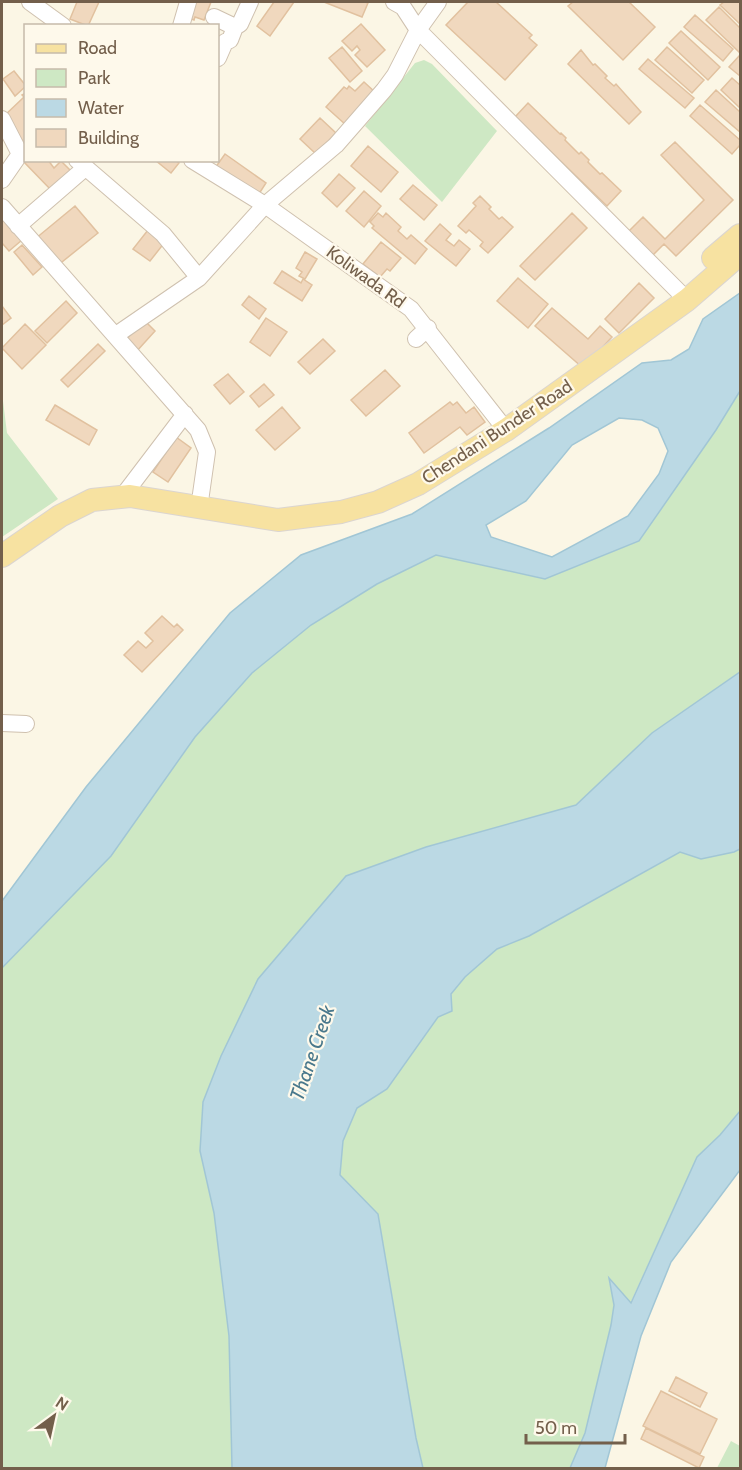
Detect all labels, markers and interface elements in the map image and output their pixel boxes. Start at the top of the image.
legend [24,24,219,162]
text: Road [78,37,117,59]
text: Park [78,67,111,89]
text: Water [78,97,124,119]
text: Building [78,127,140,149]
street label: Koliwada Rd [322,241,410,313]
street label: Chendani Bunder Road [418,375,576,489]
water label: Thane Creek [285,1001,340,1104]
north arrow [24,1386,84,1446]
text: N [52,1393,72,1415]
scale bar [526,1407,625,1445]
text: 50 m [535,1417,577,1439]

